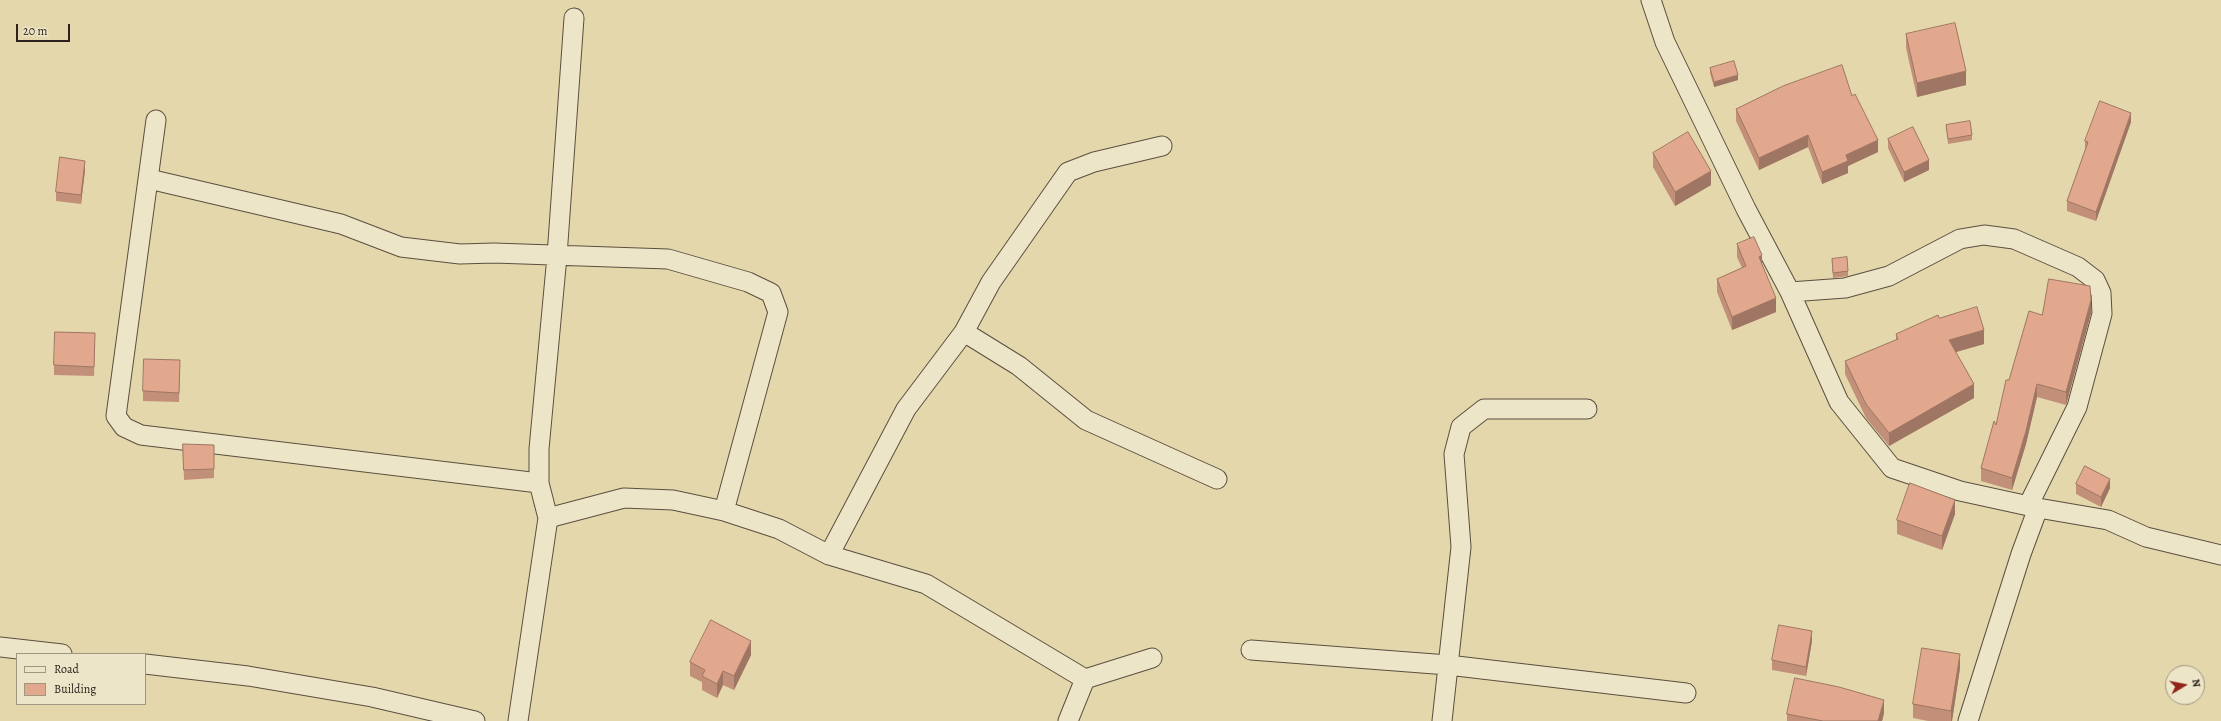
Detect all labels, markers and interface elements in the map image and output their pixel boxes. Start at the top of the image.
scale bar [18,16,72,42]
text: 20 m [23,23,47,39]
legend [16,653,146,705]
text: Road [54,661,79,677]
north arrow [2165,665,2205,705]
text: N [2188,678,2204,688]
text: Building [54,681,96,697]

